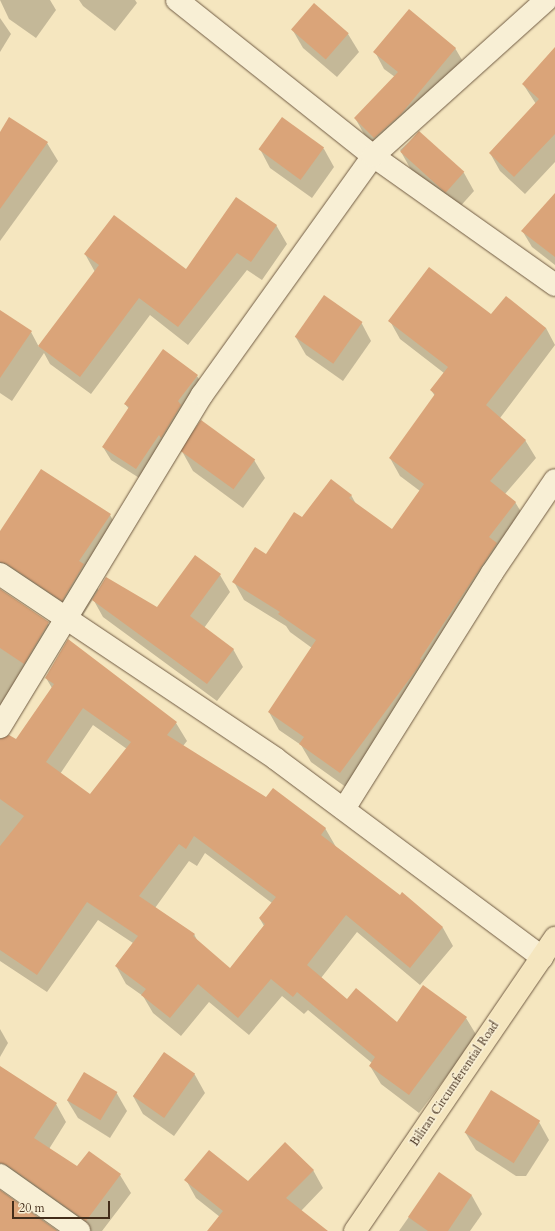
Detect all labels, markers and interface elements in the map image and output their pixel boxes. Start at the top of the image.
street label: Biliran Circumferential Road [408,1019,502,1149]
scale bar [14,1193,112,1219]
text: 20 m [19,1200,45,1216]

